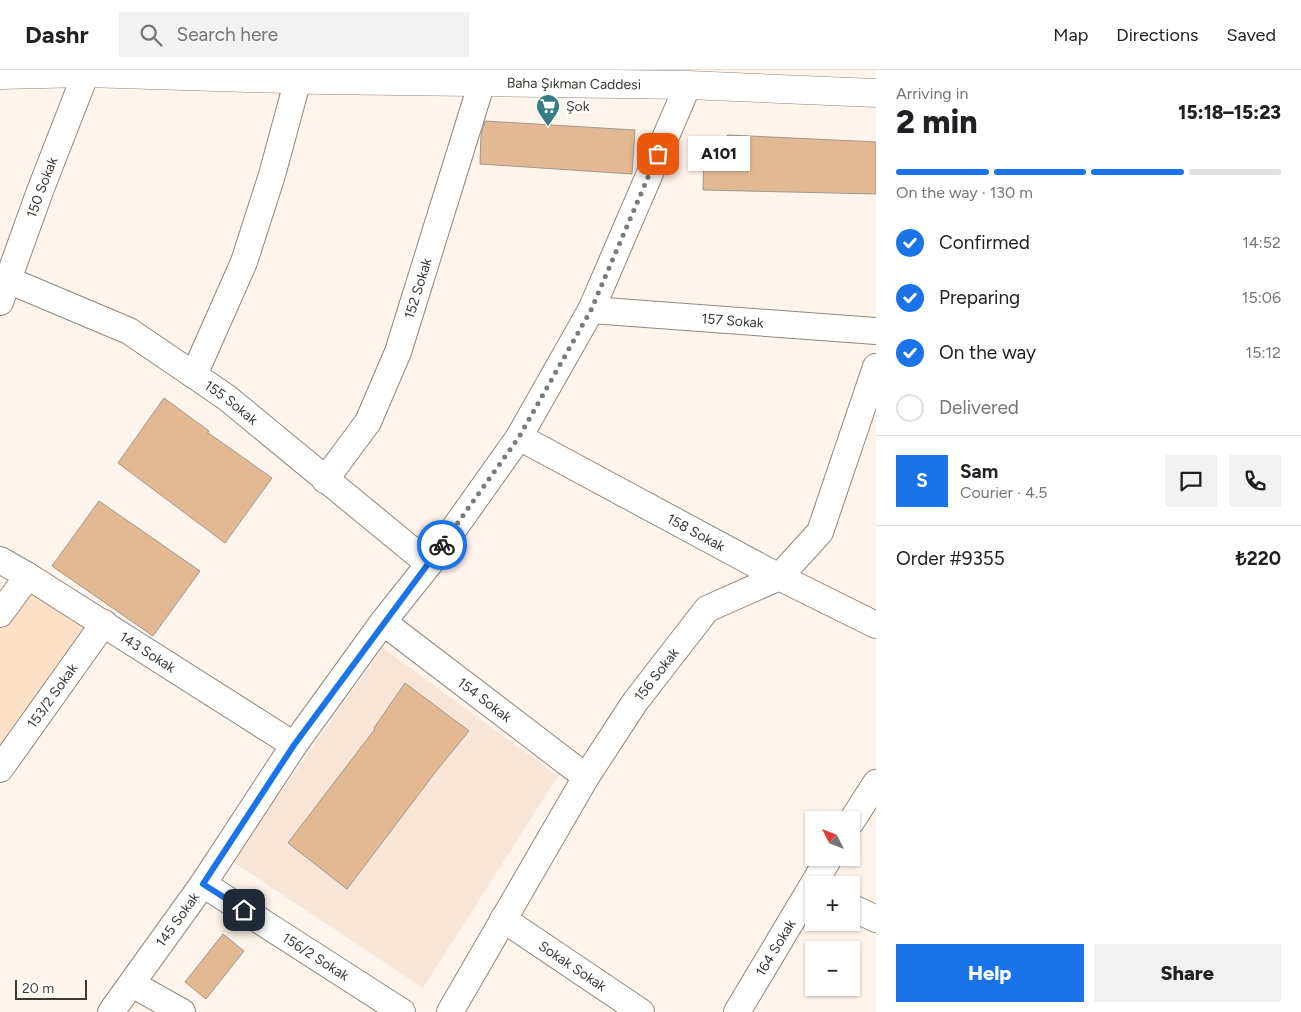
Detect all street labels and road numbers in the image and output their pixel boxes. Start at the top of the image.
street label: Baha Şıkman Caddesi [507,75,641,93]
street label: 150 Sokak [23,155,61,220]
street label: 152 Sokak [401,256,436,321]
street label: 157 Sokak [701,310,764,332]
street label: 155 Sokak [201,377,261,429]
street label: 158 Sokak [664,510,728,555]
street label: 143 Sokak [116,628,179,677]
street label: 156 Sokak [631,645,683,705]
street label: 153/2 Sokak [24,660,82,732]
street label: 154 Sokak [454,674,515,726]
street label: 145 Sokak [153,889,203,950]
street label: 164 Sokak [752,916,800,979]
street label: 156/2 Sokak [279,929,352,985]
street label: Sokak Sokak [535,937,610,995]

